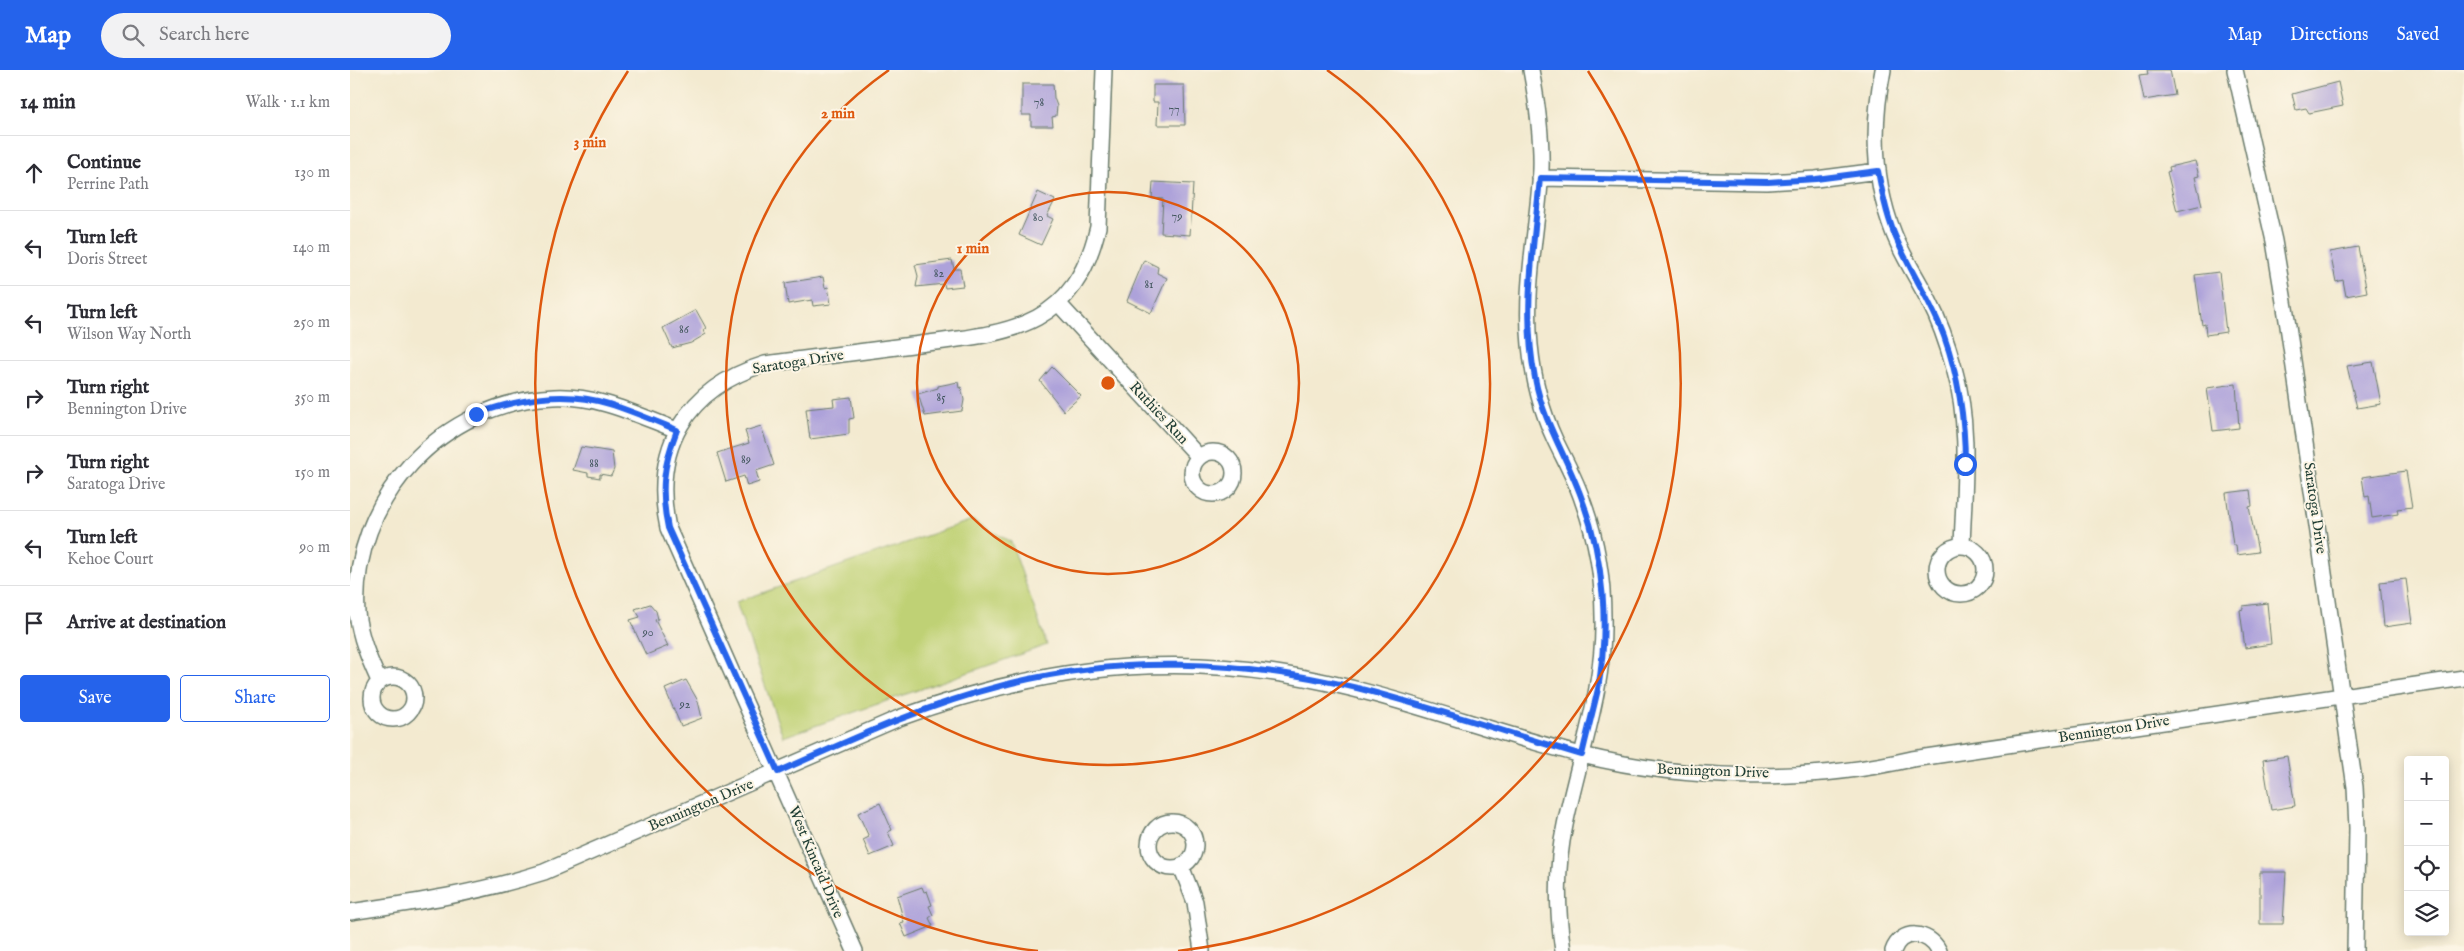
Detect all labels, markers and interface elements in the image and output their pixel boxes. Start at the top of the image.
search box [101,13,451,58]
text: Map [25,20,71,51]
icon: search [119,21,147,49]
text: Search here [159,23,250,47]
text: Map [2228,24,2262,47]
text: Directions [2290,24,2368,47]
text: Saved [2396,24,2439,47]
text: 14 min [20,89,76,116]
text: Walk · 1.1 km [246,93,330,113]
house number: 78 [1034,95,1044,110]
house number: 77 [1168,102,1180,117]
text: 2 min [821,104,855,123]
text: 3 min [574,133,606,152]
text: Continue [67,151,141,175]
icon: ahead [20,159,48,187]
text: 130 m [294,163,330,183]
text: Perrine Path [67,175,149,195]
house number: 79 [1172,209,1182,224]
house number: 80 [1033,210,1043,225]
text: Turn left [67,226,138,250]
icon: left [20,234,48,262]
text: 140 m [292,238,330,258]
text: 1 min [957,239,989,258]
text: Doris Street [67,250,147,270]
house number: 82 [934,266,945,281]
house number: 81 [1144,277,1154,292]
text: Turn left [67,301,138,325]
icon: left [20,309,48,337]
text: 250 m [293,313,330,333]
house number: 86 [679,322,690,337]
text: Wilson Way North [67,325,191,345]
street label: Saratoga Drive [751,345,845,379]
centre of rings [1099,374,1117,392]
text: Turn right [67,376,149,400]
street label: Ruthies Run [1125,378,1193,448]
icon: right [20,384,48,412]
text: 350 m [295,388,330,408]
house number: 85 [936,390,946,405]
text: Bennington Drive [67,400,187,420]
route end [465,403,488,426]
text: Turn right [67,451,149,475]
house number: 89 [741,452,751,467]
route start [1954,453,1977,476]
house number: 88 [589,456,599,471]
icon: right [20,459,48,487]
street label: Saratoga Drive [2299,461,2331,555]
text: 150 m [295,463,330,483]
text: Saratoga Drive [67,475,165,495]
text: Turn left [67,526,138,550]
icon: left [20,534,48,562]
text: 90 m [299,538,330,558]
text: Kehoe Court [67,550,154,570]
icon: arrive [20,609,48,637]
text: Arrive at destination [67,611,226,635]
house number: 90 [641,625,654,640]
button: Save [20,675,170,722]
button: Share [180,675,330,722]
house number: 92 [679,697,691,712]
street label: Bennington Drive [2057,711,2171,747]
map controls [2404,756,2449,936]
button: + [2404,756,2449,801]
street label: Bennington Drive [1657,760,1770,782]
street label: Bennington Drive [646,774,757,836]
button: − [2404,801,2449,846]
street label: West Kincaid Drive [784,803,848,921]
button: locate [2404,846,2449,891]
button: layers [2404,891,2449,936]

